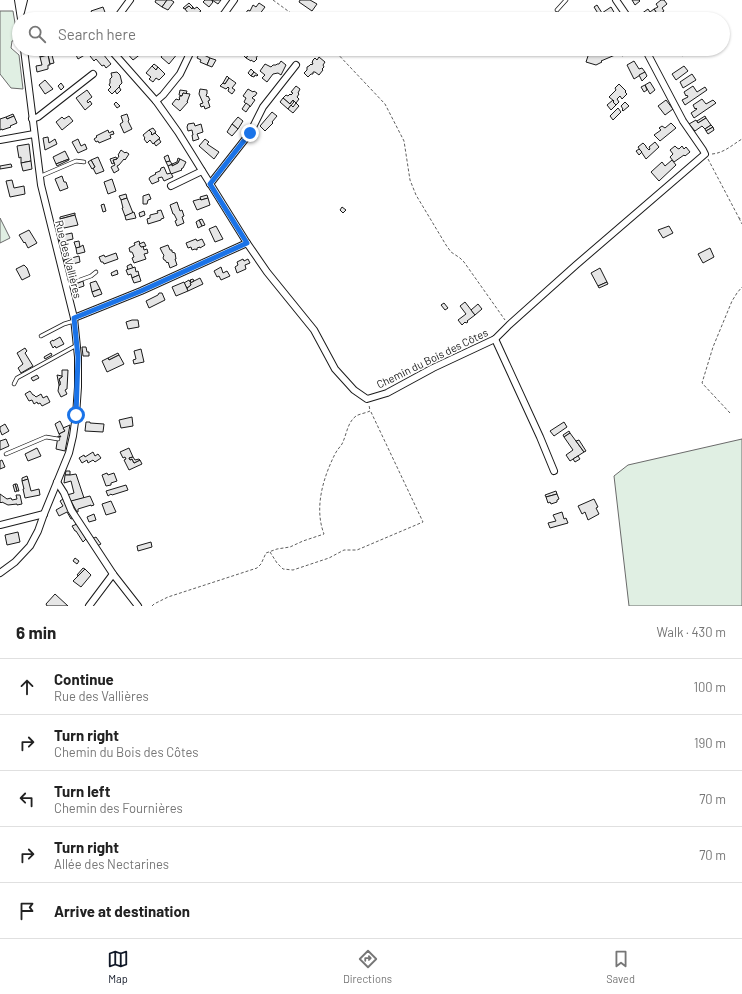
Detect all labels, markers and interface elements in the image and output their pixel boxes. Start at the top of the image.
search box [12,12,730,56]
icon: search [26,23,48,45]
text: Search here [58,25,136,43]
route end [241,124,259,142]
street label: Rue des Vallières [53,218,85,300]
street label: Chemin du Bois des Côtes [374,325,490,391]
route start [67,406,85,424]
text: 6 min [16,622,56,642]
text: Walk · 430 m [657,624,726,640]
text: Continue [54,670,114,688]
icon: ahead [16,676,38,698]
text: 100 m [693,679,726,695]
text: Rue des Vallières [54,688,149,704]
text: Turn right [54,726,119,744]
icon: right [16,732,38,754]
text: 190 m [694,735,726,751]
text: Chemin du Bois des Côtes [54,744,199,760]
text: Turn left [54,782,110,800]
icon: left [16,788,38,810]
text: 70 m [699,791,726,807]
text: Chemin des Fournières [54,800,183,816]
text: Turn right [54,838,119,856]
icon: right [16,844,38,866]
text: 70 m [699,847,726,863]
text: Allée des Nectarines [54,856,169,872]
icon: arrive [16,900,38,922]
text: Arrive at destination [54,902,190,920]
tab: Map [107,948,129,985]
tab: Directions [343,948,392,985]
tab: Saved [606,948,635,985]

